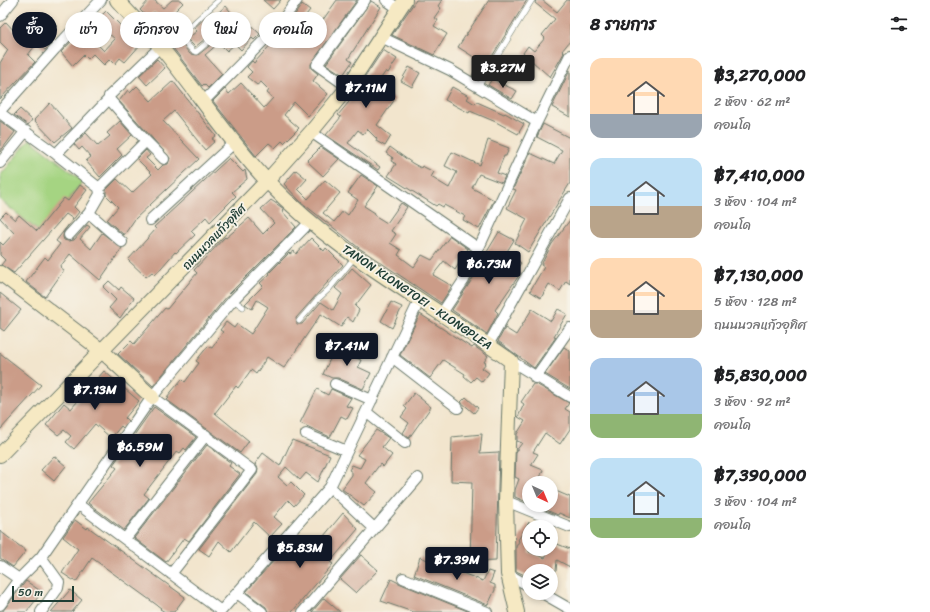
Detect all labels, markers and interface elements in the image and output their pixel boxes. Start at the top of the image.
text: 8 รายการ [590,9,656,39]
chip: ซื้อ [12,12,57,48]
chip: เช่า [65,12,112,48]
chip: ตัวกรอง [120,12,193,48]
chip: ใหม่ [201,12,251,48]
chip: คอนโด [259,12,327,48]
icon: filters [888,13,910,35]
pin: ฿3.27M [470,55,536,89]
text: ฿3.27M [481,56,525,79]
text: ฿3,270,000 [714,60,806,90]
icon: home [622,74,670,122]
pin: ฿7.11M [333,75,399,109]
text: ฿7.11M [345,76,387,99]
text: 2 ห้อง · 62 m² [714,90,790,113]
text: คอนโด [714,113,751,136]
text: ฿7,410,000 [714,160,805,190]
icon: home [622,174,670,222]
text: 3 ห้อง · 104 m² [714,190,797,213]
street label: ถนนนวลแก้วอุทิศ [176,197,253,275]
text: คอนโด [714,213,751,236]
street label: TANON KLONGTOEI - KLONGPLEA [337,238,497,356]
pin: ฿6.73M [456,251,522,285]
text: ฿6.73M [467,252,511,275]
text: ฿7,130,000 [714,260,803,290]
icon: home [622,274,670,322]
text: 5 ห้อง · 128 m² [714,290,797,313]
text: ถนนนวลแก้วอุทิศ [714,313,806,336]
pin: ฿7.41M [314,333,380,367]
text: ฿7.41M [325,334,369,357]
text: ฿5,830,000 [714,360,807,390]
icon: home [622,374,670,422]
pin: ฿7.13M [62,377,128,411]
text: ฿7.13M [73,378,117,401]
text: 3 ห้อง · 92 m² [714,390,791,413]
text: คอนโด [714,413,751,436]
pin: ฿6.59M [107,434,173,468]
text: ฿6.59M [117,435,163,458]
text: ฿7,390,000 [714,460,807,490]
icon: home [622,474,670,522]
north arrow [522,476,558,512]
map controls [522,476,558,600]
text: 3 ห้อง · 104 m² [714,490,797,513]
text: คอนโด [714,513,751,536]
button: locate [522,520,558,556]
pin: ฿5.83M [267,535,333,569]
text: ฿5.83M [277,536,323,559]
pin: ฿7.39M [424,547,490,581]
text: ฿7.39M [434,548,480,571]
button: layers [522,564,558,600]
text: 50 m [18,583,43,602]
scale bar [12,584,74,603]

